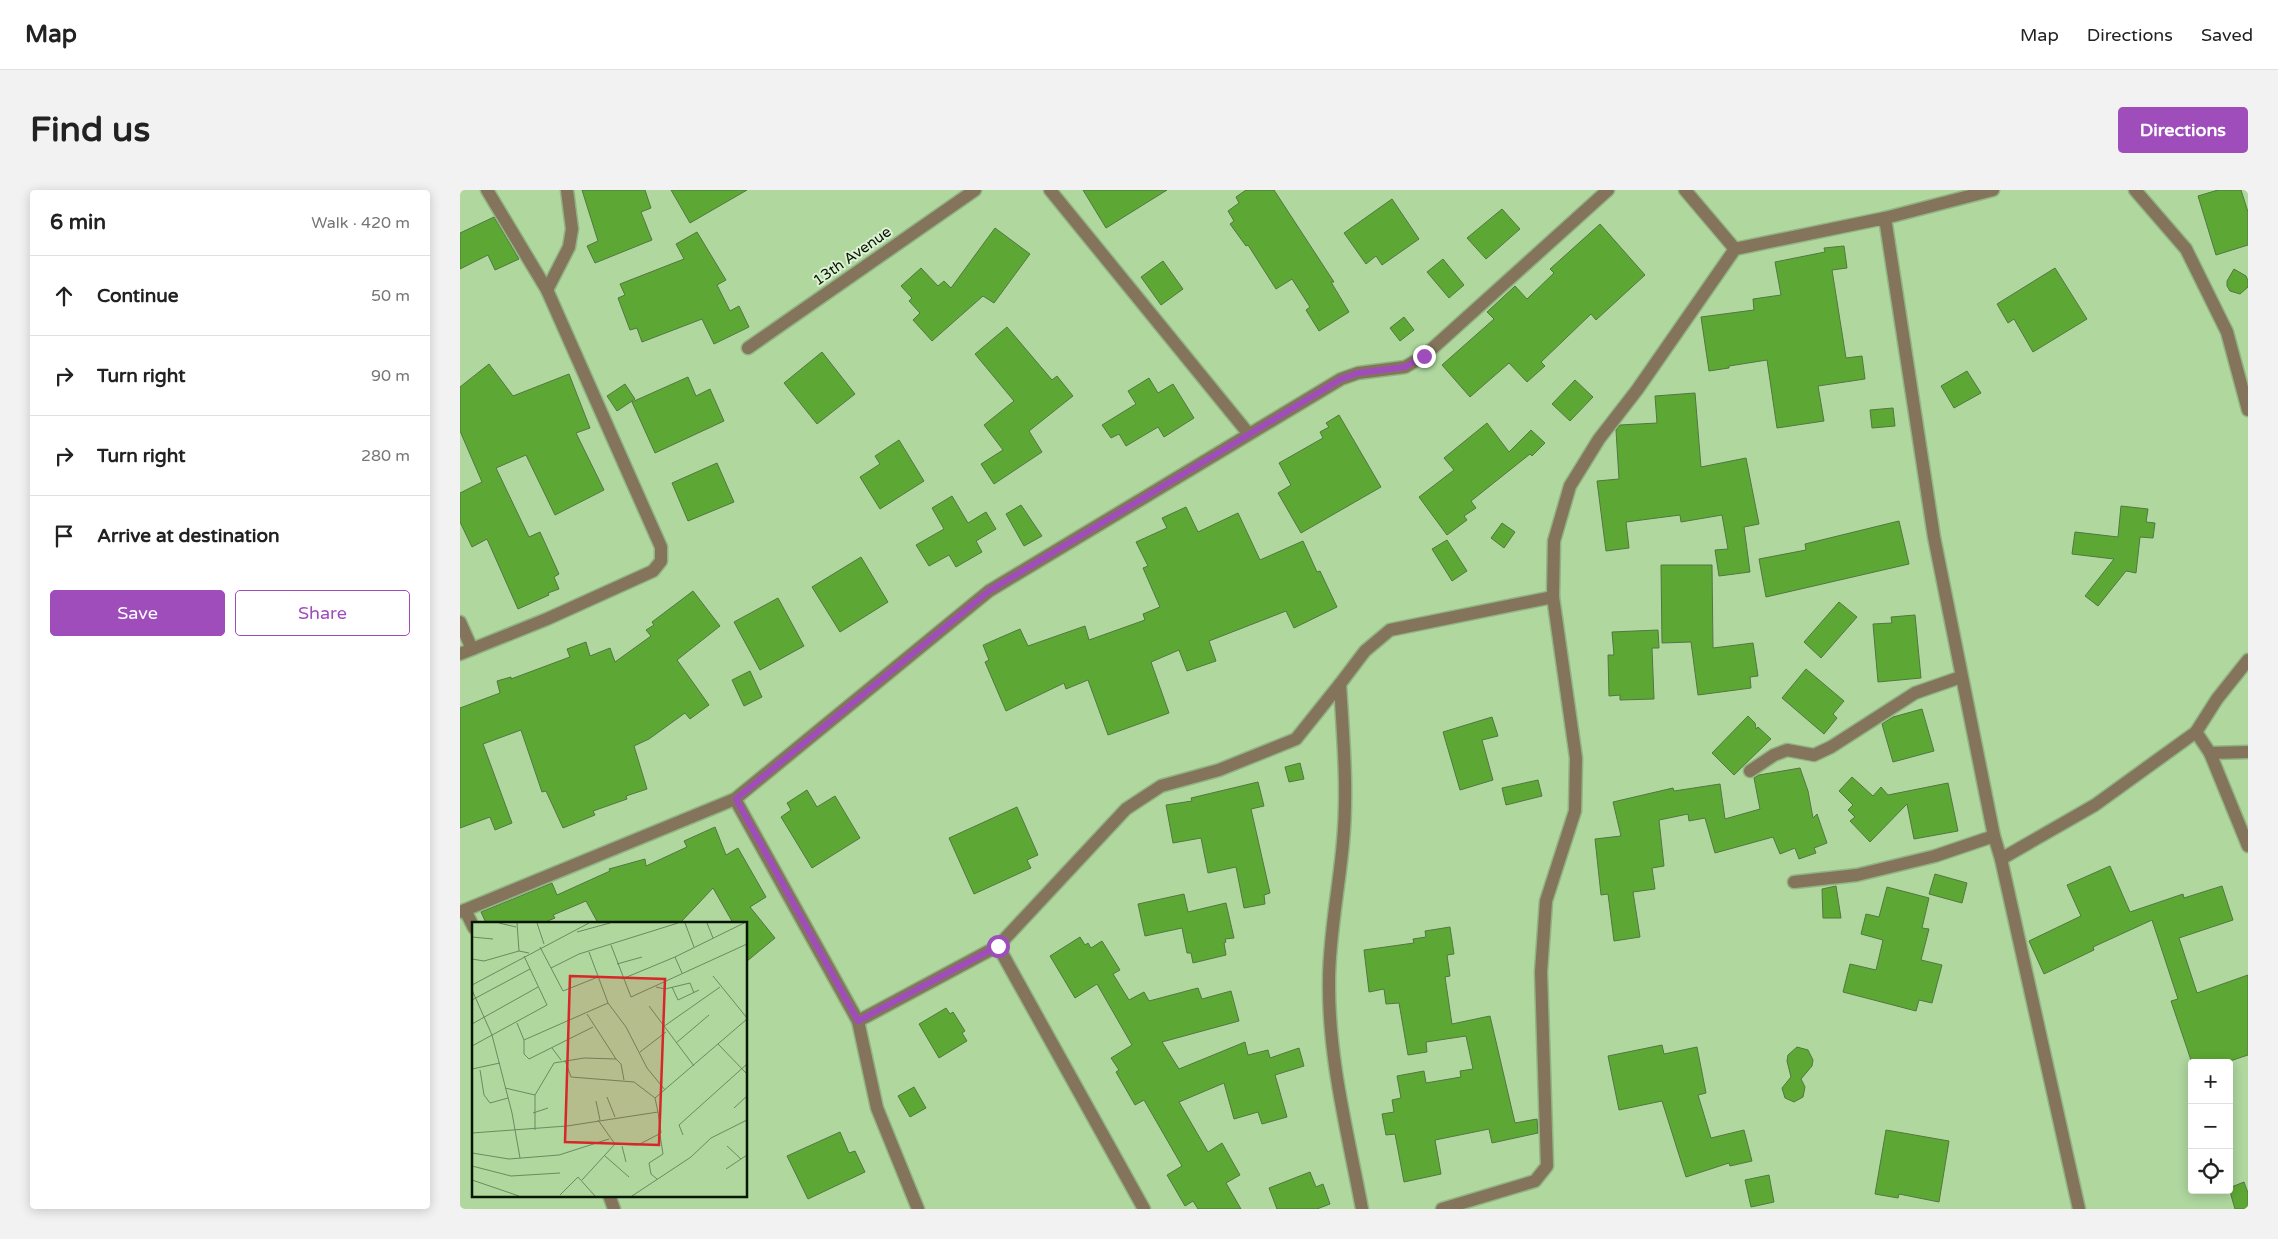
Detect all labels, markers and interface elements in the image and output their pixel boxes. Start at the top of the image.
text: Map [25,20,77,49]
text: Map [2020,24,2059,46]
text: Directions [2087,24,2173,46]
text: Saved [2201,24,2253,46]
button: Directions [2118,107,2248,153]
text: Find us [30,109,150,151]
text: 6 min [50,210,106,235]
text: Walk · 420 m [311,213,410,233]
street label: 13th Avenue [809,222,895,290]
icon: ahead [50,282,78,310]
text: Continue [97,285,179,307]
text: 50 m [371,286,410,306]
route end [1413,345,1436,368]
icon: right [50,362,78,390]
text: Turn right [97,365,185,387]
text: 90 m [371,366,410,386]
icon: right [50,442,78,470]
text: Turn right [97,445,185,467]
text: 280 m [361,446,410,466]
icon: arrive [50,522,78,550]
text: Arrive at destination [97,525,280,547]
button: Save [50,590,225,636]
button: Share [235,590,410,636]
inset map [472,922,748,1196]
route start [987,935,1010,958]
map controls [2188,1059,2233,1194]
button: + [2188,1059,2233,1104]
button: − [2188,1104,2233,1149]
button: locate [2188,1149,2233,1194]

